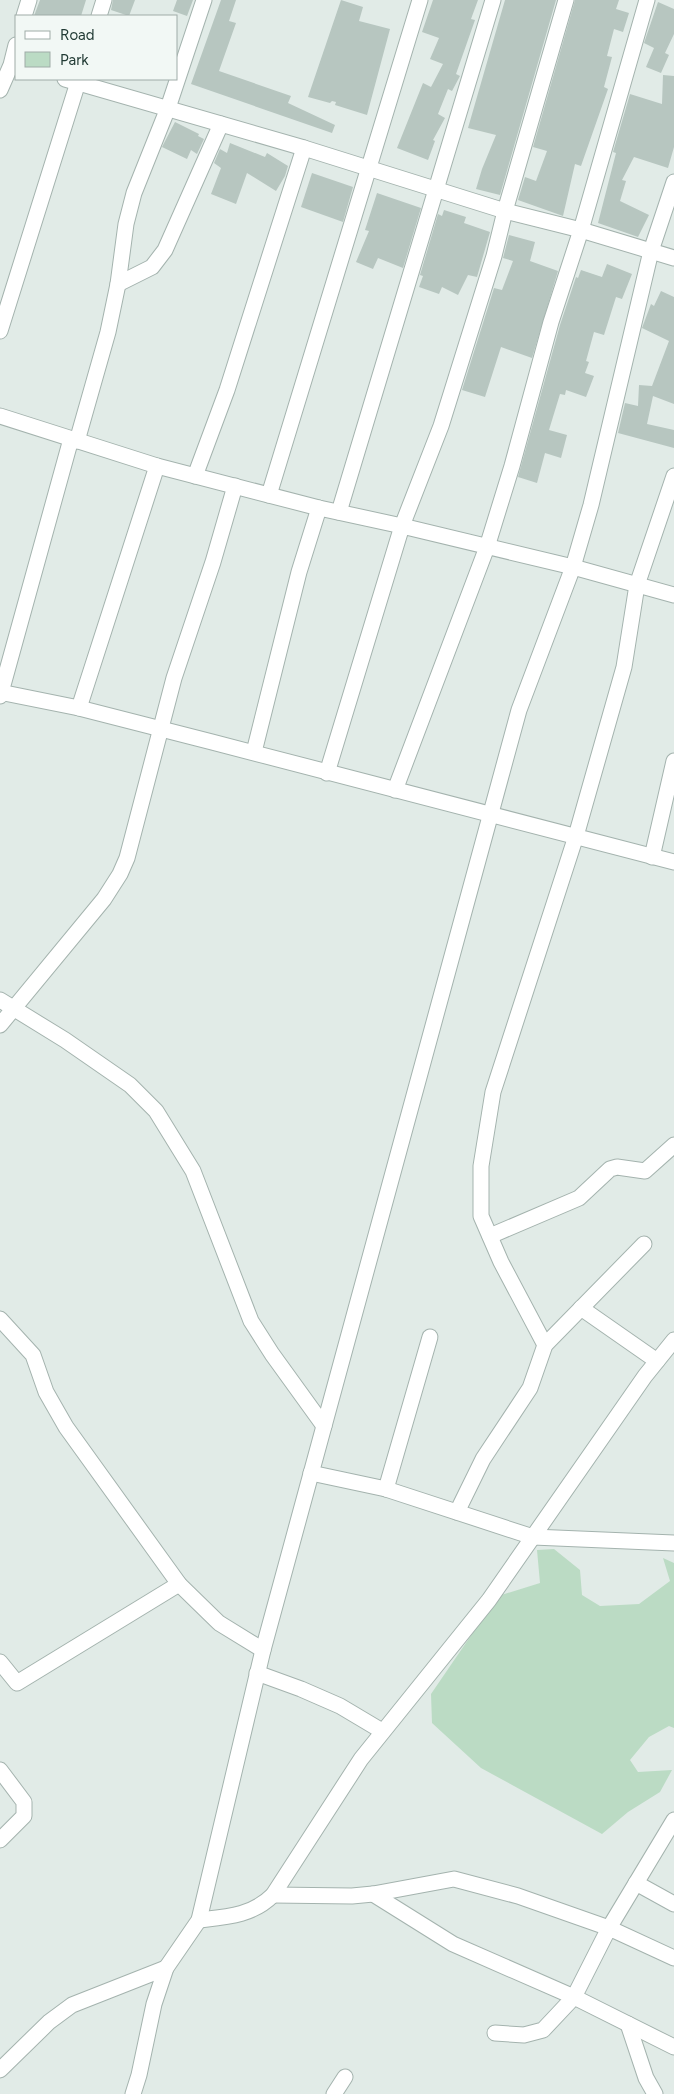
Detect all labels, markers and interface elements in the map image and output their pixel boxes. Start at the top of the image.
legend [15,15,178,80]
text: Road [60,26,95,44]
text: Park [60,51,89,69]

